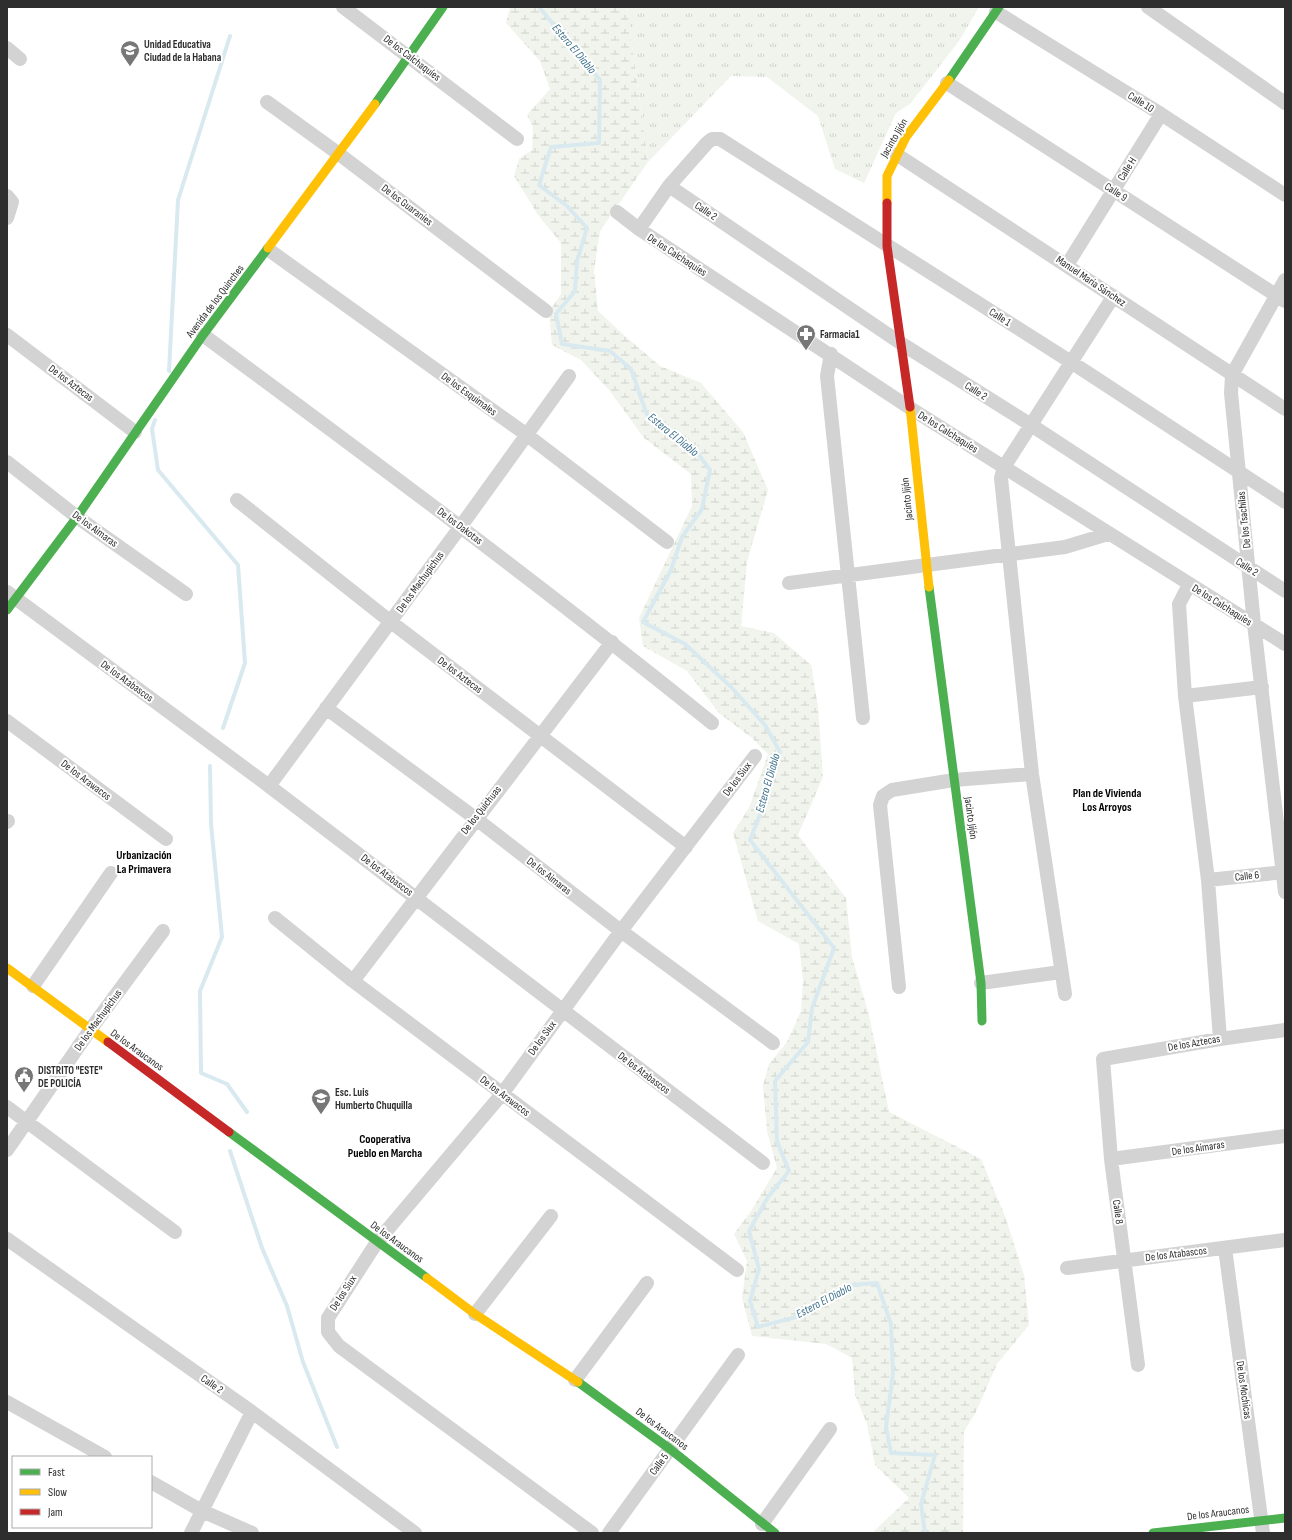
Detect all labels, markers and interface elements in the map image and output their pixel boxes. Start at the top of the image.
water label: Estero El Diablo [549,21,599,77]
street label: De los Calchaquíes [381,32,443,84]
place label: Unidad Educativa Ciudad de la Habana [144,38,222,64]
school or university icon: Unidad Educativa Ciudad de la Habana [119,39,141,67]
street label: Calle 10 [1126,89,1157,115]
street label: Jacinto Jijón [877,116,910,161]
street label: Calle H [1115,155,1139,183]
street label: Calle 9 [1102,180,1130,204]
street label: De los Guaraníes [379,182,435,228]
street label: Calle 2 [692,199,720,223]
street label: De los Calchaquíes [645,231,709,279]
street label: Manuel María Sánchez [1054,253,1128,309]
street label: Avenida de los Quinches [183,262,247,341]
street label: Calle 1 [987,305,1014,329]
pharmacy icon: Farmacia1 [795,323,817,351]
place label: Farmacia1 [820,328,860,341]
street label: De los Aztecas [46,362,96,404]
street label: De los Esquimales [439,370,499,418]
street label: Calle 2 [962,379,990,403]
street label: De los Calchaquíes [916,408,980,456]
water label: Estero El Diablo [645,410,701,460]
street label: Jacinto Jijón [898,477,916,522]
street label: De los Tsachilas [1235,491,1253,549]
street label: De los Dakotas [435,505,485,547]
street label: De los Aimaras [70,508,120,550]
street label: De los Machupichus [393,549,447,615]
street label: Calle 2 [1233,555,1261,579]
street label: De los Calchaquíes [1190,581,1254,629]
street label: De los Aztecas [435,654,485,696]
street label: De los Atabascos [98,658,156,704]
water label: Estero El Diablo [752,752,784,814]
street label: De los Arawacos [58,757,114,803]
street label: De los Siux [720,759,754,799]
street label: De los Quichuas [458,783,504,837]
district label: Plan de Vivienda Los Arroyos [1073,786,1141,815]
street label: Jacinto Jijón [961,795,980,840]
district label: Urbanización La Primavera [116,848,172,877]
street label: De los Atabascos [358,851,416,899]
street label: De los Aimaras [524,855,574,898]
street label: Calle 6 [1234,868,1260,884]
street label: De los Machupichus [71,987,125,1053]
street label: De los Siux [525,1018,559,1058]
street label: De los Araucanos [108,1026,166,1074]
street label: De los Aztecas [1167,1032,1221,1054]
street label: De los Atabascos [615,1049,673,1097]
place label: DISTRITO "ESTE" DE POLICÍA [38,1064,103,1090]
public building icon: DISTRITO "ESTE" DE POLICÍA [13,1065,35,1093]
street label: De los Arawacos [477,1073,533,1119]
place label: Esc. Luis Humberto Chuquilla [335,1086,413,1112]
school or university icon: Esc. Luis Humberto Chuquilla [310,1087,332,1115]
district label: Cooperativa Pueblo en Marcha [348,1132,422,1161]
street label: De los Aimaras [1171,1138,1225,1158]
street label: Calle 8 [1110,1199,1126,1225]
street label: De los Araucanos [368,1218,426,1266]
street label: De los Atabascos [1145,1244,1207,1264]
street label: De los Siux [327,1273,359,1313]
water label: Estero El Diablo [794,1280,854,1322]
street label: De los Mochicas [1233,1360,1255,1420]
street label: Calle 2 [198,1372,226,1397]
street label: De los Araucanos [633,1405,691,1453]
street label: Calle 5 [647,1450,671,1478]
legend [12,1456,152,1528]
text: Fast [48,1465,65,1480]
text: Slow [48,1485,67,1500]
street label: De los Araucanos [1186,1503,1250,1523]
text: Jam [47,1505,63,1520]

